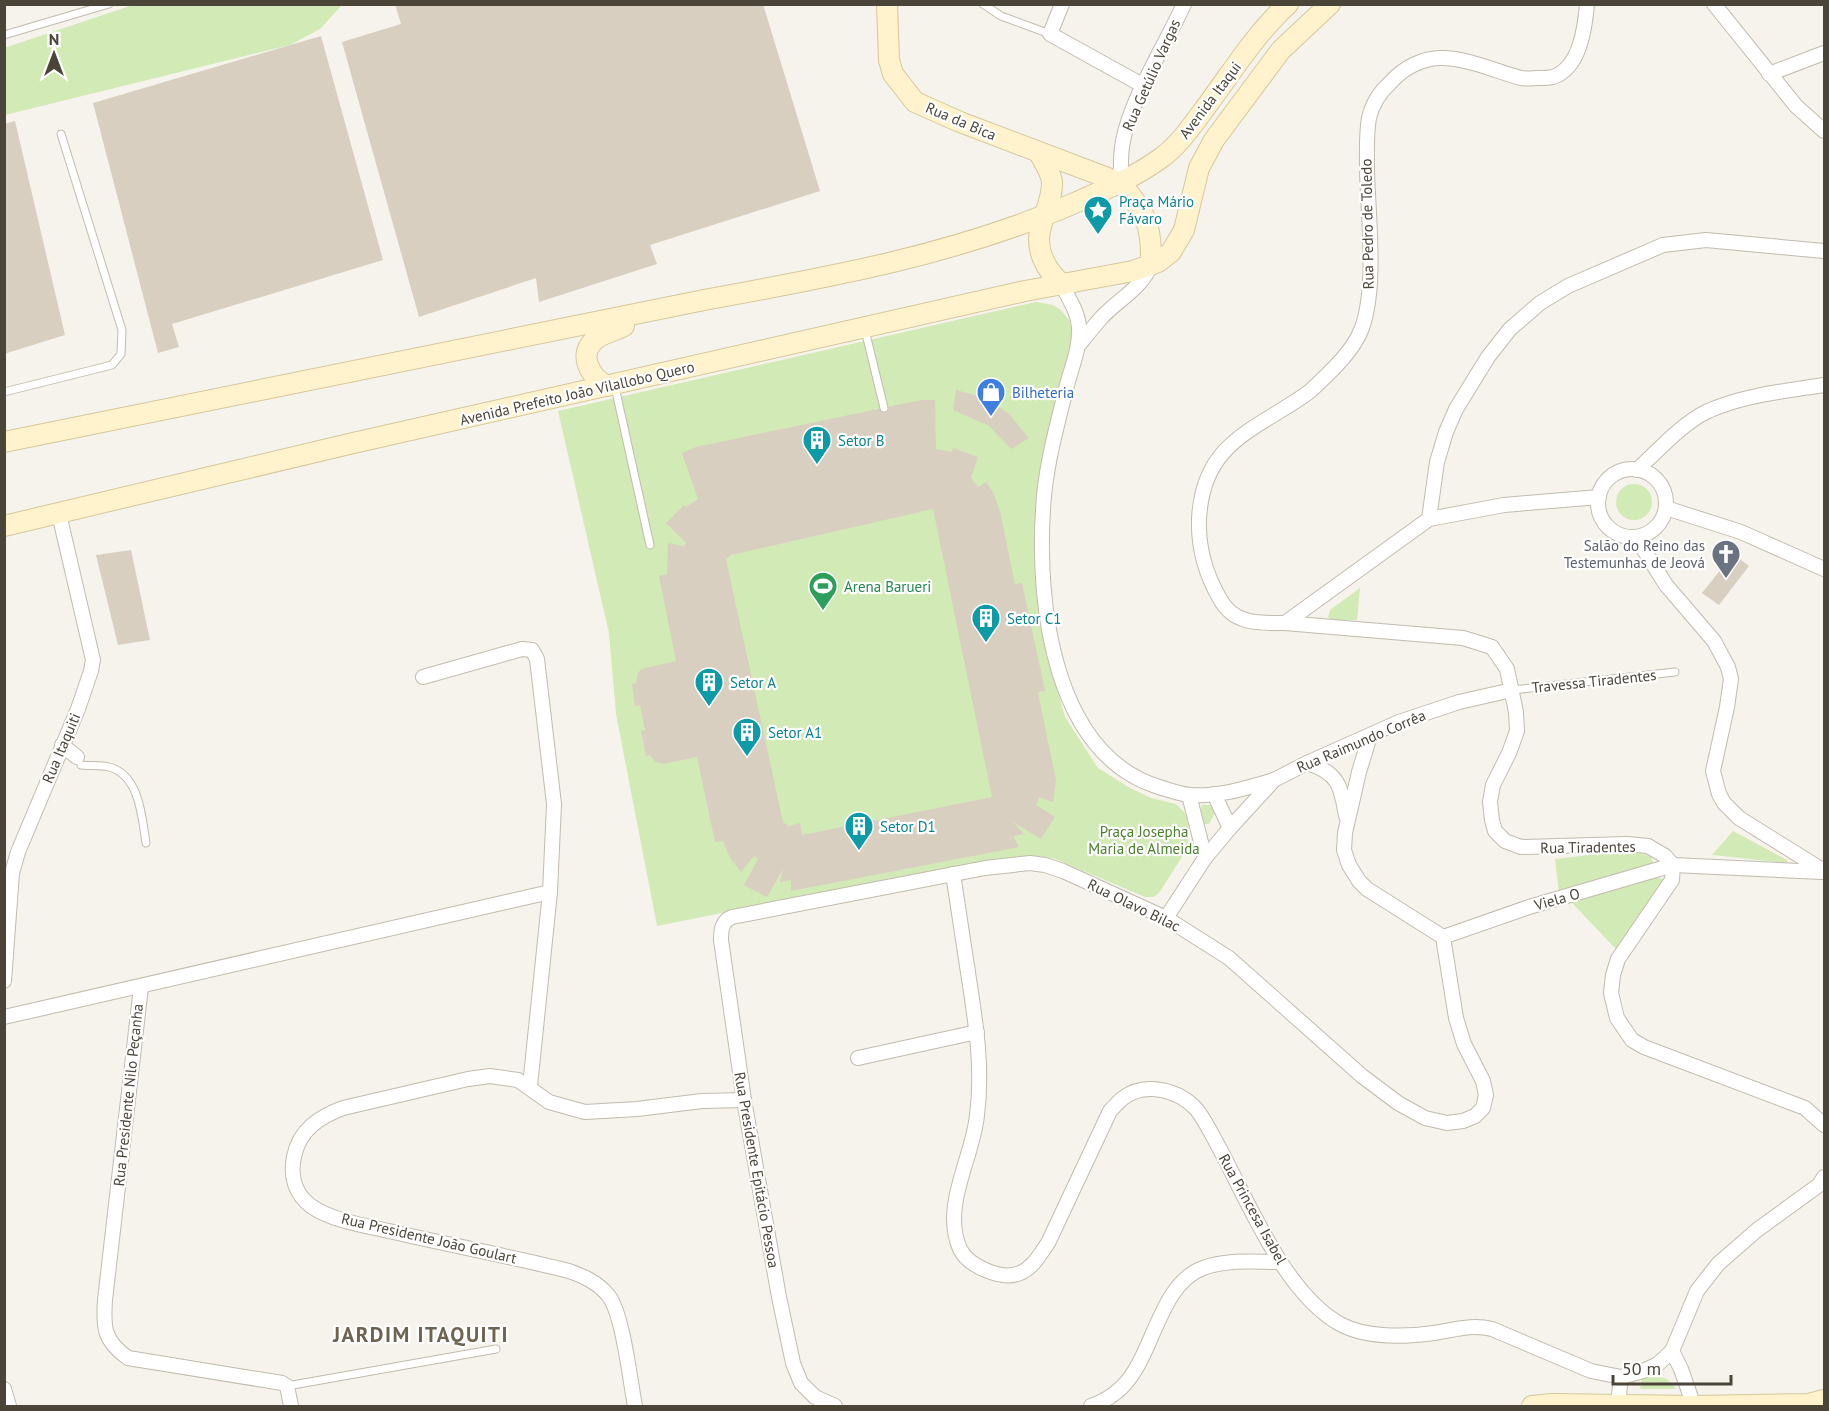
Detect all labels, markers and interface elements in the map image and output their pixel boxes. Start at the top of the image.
street label: Rua Getúlio Vargas [1118,16,1184,134]
north arrow [24,24,84,84]
text: N [49,29,59,49]
street label: Avenida Itaqui [1175,58,1245,142]
street label: Rua da Bica [923,98,999,144]
street label: Rua Pedro de Toledo [1356,158,1378,290]
place label: Praça Mário Fávaro [1119,192,1194,228]
place icon: Praça Mário Fávaro [1082,194,1114,236]
street label: Avenida Prefeito João Vilallobo Quero [458,357,696,429]
shop icon: Bilheteria [975,376,1007,418]
place label: Bilheteria [1012,383,1074,402]
building icon: Setor B [801,424,833,466]
place label: Setor B [838,431,884,450]
place label: Salão do Reino das Testemunhas de Jeová [1564,536,1705,572]
church icon: Salão do Reino das Testemunhas de Jeová [1710,538,1742,580]
sports icon: Arena Barueri [807,570,839,612]
place label: Arena Barueri [844,577,931,596]
building icon: Setor C1 [970,602,1002,644]
place label: Setor C1 [1007,609,1061,628]
street label: Travessa Tiradentes [1531,665,1657,697]
building icon: Setor A [693,666,725,708]
place label: Setor A [730,673,776,692]
street label: Rua Raimundo Corrêa [1294,705,1428,777]
street label: Rua Itaquiti [38,710,84,786]
building icon: Setor A1 [731,716,763,758]
place label: Setor A1 [768,723,822,742]
building icon: Setor D1 [843,810,875,852]
place label: Setor D1 [880,817,936,836]
park label: Praça Josepha Maria de Almeida [1088,822,1200,858]
street label: Rua Tiradentes [1540,837,1636,857]
street label: Rua Olavo Bilac [1085,874,1184,936]
street label: Viela O [1531,883,1582,915]
street label: Rua Presidente Nilo Peçanha [109,1003,147,1187]
street label: Rua Presidente Epitácio Pessoa [730,1070,784,1270]
street label: Rua Princesa Isabel [1215,1150,1292,1268]
street label: Rua Presidente João Goulart [340,1209,518,1267]
district label: JARDIM ITAQUITI [332,1321,509,1348]
scale bar [1613,1348,1732,1386]
text: 50 m [1622,1357,1661,1380]

